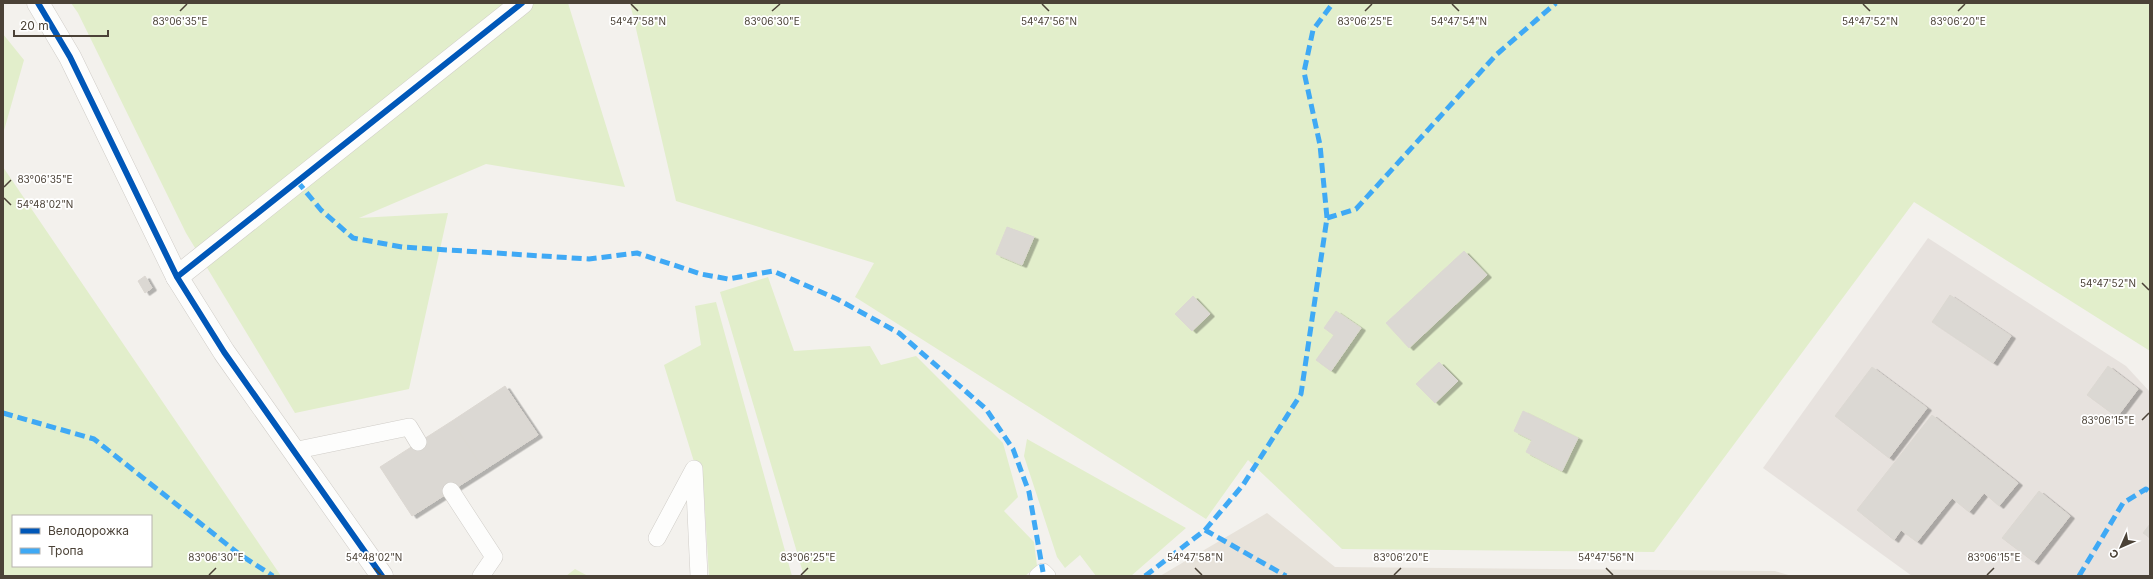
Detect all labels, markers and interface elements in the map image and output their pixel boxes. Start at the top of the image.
scale bar [14,12,108,38]
text: 83°06'35"E [152,15,208,27]
text: 54°47'58"N [610,15,666,27]
text: 83°06'30"E [744,15,800,27]
text: 54°47'56"N [1021,15,1077,27]
text: 83°06'25"E [1337,15,1393,27]
text: 54°47'54"N [1431,15,1487,27]
text: 54°47'52"N [1842,15,1898,27]
text: 83°06'20"E [1930,15,1986,27]
text: 20 m [20,18,49,33]
text: 83°06'35"E [17,173,73,185]
text: 54°48'02"N [17,198,73,210]
text: 54°47'52"N [2080,277,2136,289]
text: 83°06'15"E [2081,414,2135,426]
legend [12,515,152,567]
text: Велодорожка [48,523,129,538]
north arrow [2101,527,2141,567]
text: Тропа [48,543,83,558]
text: С [2106,546,2122,562]
text: 83°06'30"E [188,551,244,563]
text: 54°48'02"N [346,551,402,563]
text: 83°06'25"E [780,551,836,563]
text: 54°47'58"N [1167,551,1223,563]
text: 83°06'20"E [1373,551,1429,563]
text: 54°47'56"N [1578,551,1634,563]
text: 83°06'15"E [1967,551,2021,563]

